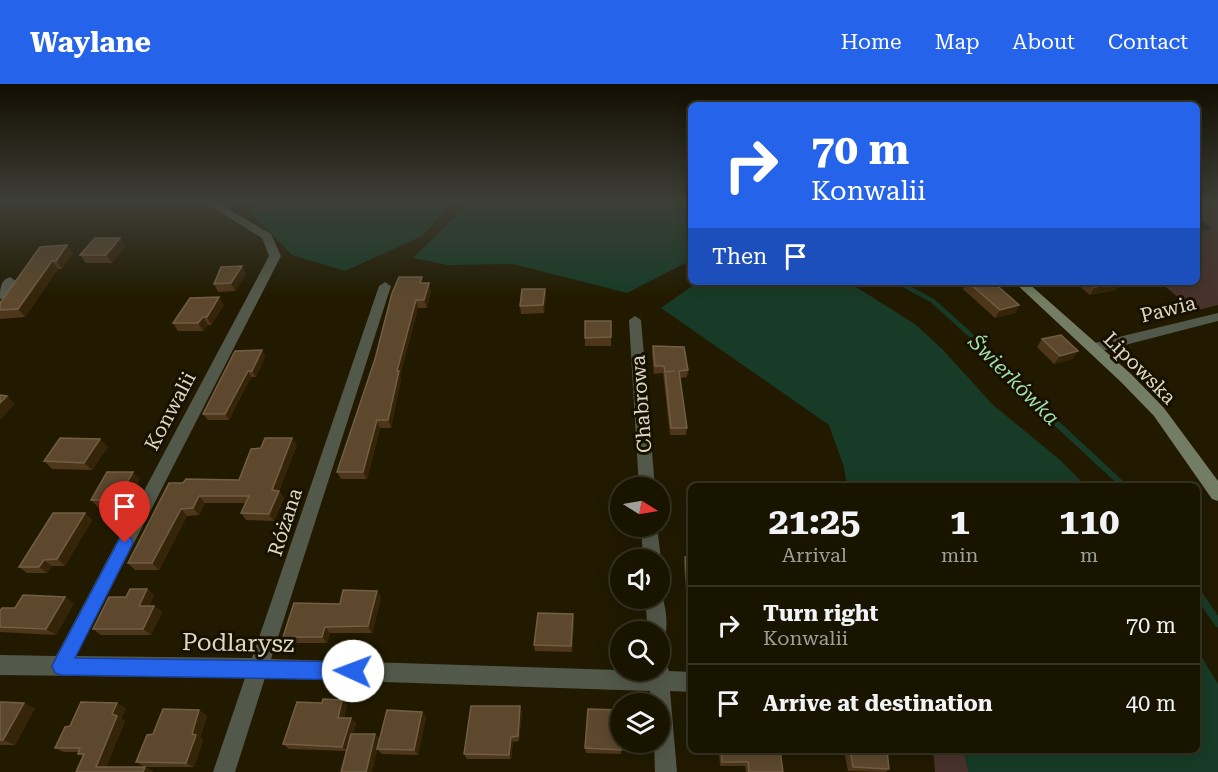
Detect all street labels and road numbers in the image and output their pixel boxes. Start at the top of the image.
street label: Pawia [1138,290,1198,327]
street label: Lipowska [1099,327,1181,409]
street label: Chabrowa [626,354,656,454]
street label: Konwalii [139,368,201,454]
street label: Różana [263,485,307,559]
street label: Podlarysz [182,628,294,658]

